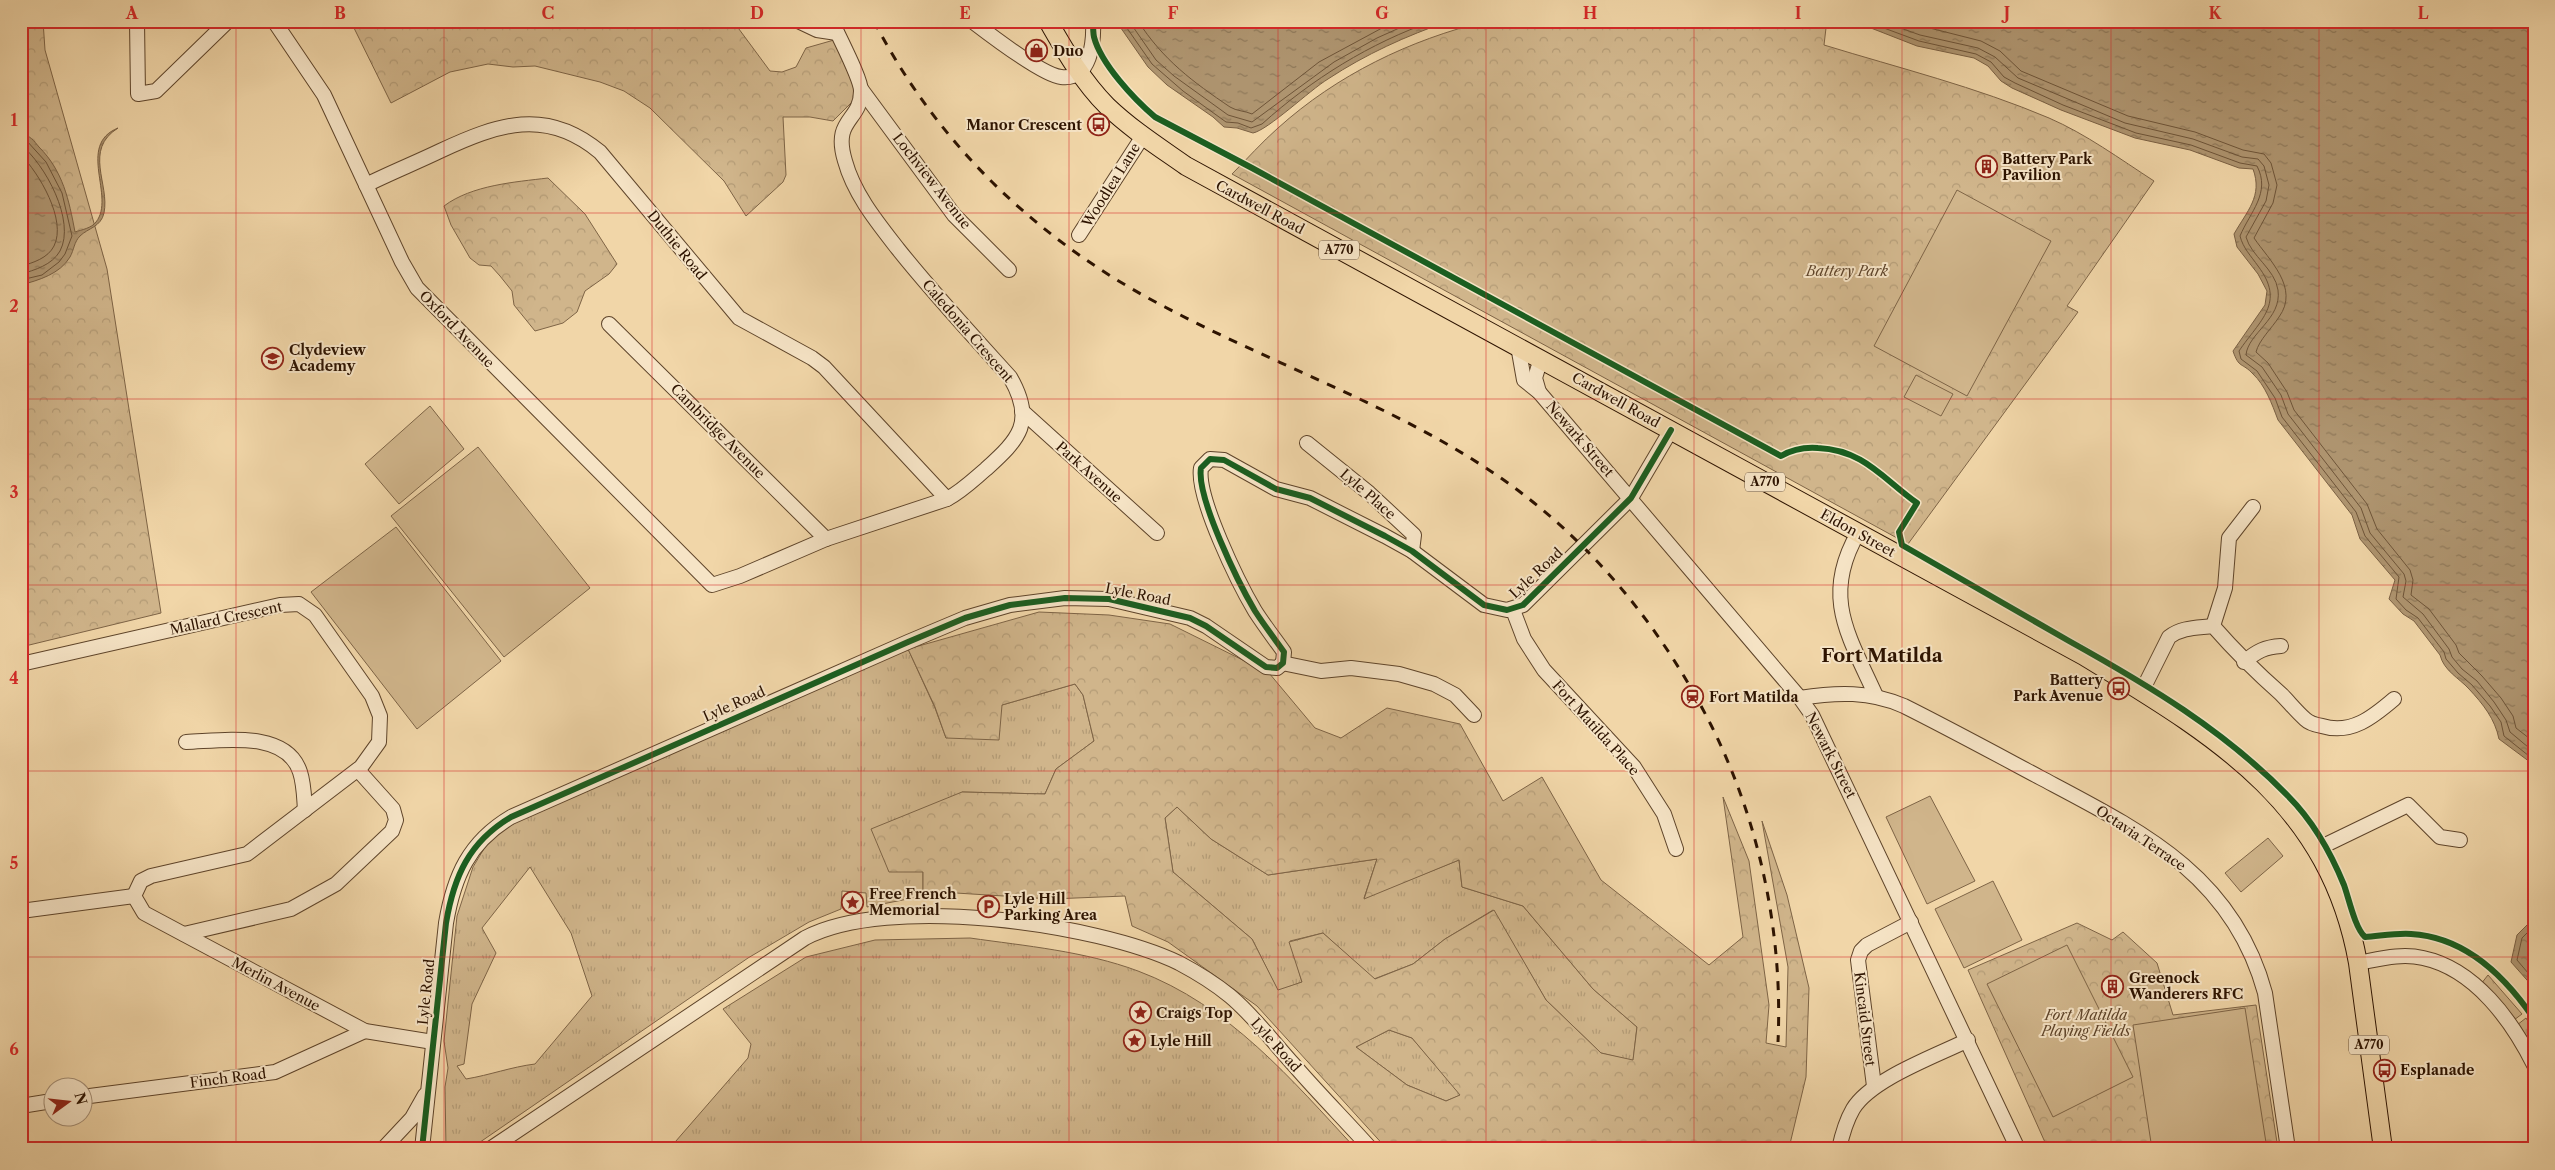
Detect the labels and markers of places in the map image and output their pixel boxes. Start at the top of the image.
shop icon: Duo [1025,39,1049,63]
place label: Duo [1053,42,1083,60]
bus stop icon: Manor Crescent [1086,113,1110,137]
place label: Manor Crescent [966,116,1082,134]
place label: Battery Park Pavilion [2002,150,2093,184]
building icon: Battery Park Pavilion [1974,155,1998,179]
place label: Clydeview Academy [288,341,367,375]
school or university icon: Clydeview Academy [261,346,285,370]
place label: Battery Park Avenue [2013,671,2103,705]
bus stop icon: Battery Park Avenue [2107,676,2131,700]
station icon: Fort Matilda [1681,685,1705,709]
place label: Fort Matilda [1709,688,1800,706]
place label: Free French Memorial [869,885,957,919]
place icon: Free French Memorial [841,890,865,914]
place label: Lyle Hill Parking Area [1004,890,1098,924]
parking icon: Lyle Hill Parking Area [976,895,1000,919]
place label: Greenock Wanderers RFC [2128,969,2243,1003]
building icon: Greenock Wanderers RFC [2101,974,2125,998]
place icon: Craigs Top [1128,1001,1152,1025]
place label: Craigs Top [1156,1004,1233,1022]
place icon: Lyle Hill [1122,1029,1146,1053]
place label: Lyle Hill [1150,1032,1212,1050]
bus stop icon: Esplanade [2372,1058,2396,1082]
place label: Esplanade [2400,1061,2474,1079]

